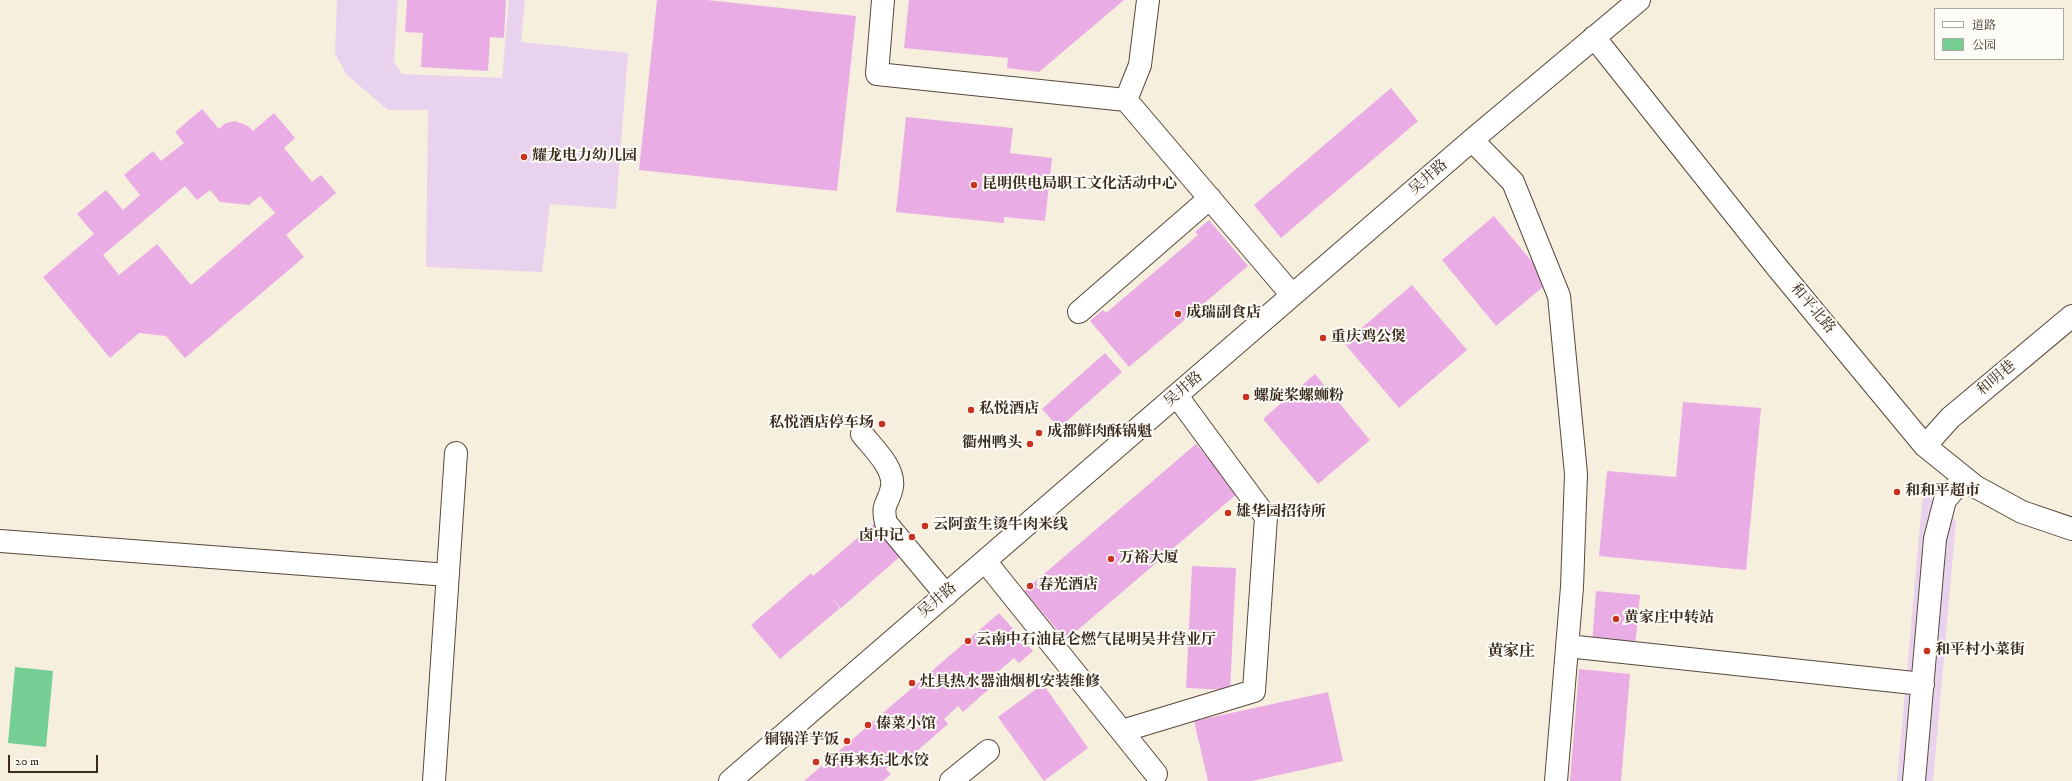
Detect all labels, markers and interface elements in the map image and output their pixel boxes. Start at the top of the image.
legend [1934,8,2064,60]
text: 道路 [1972,18,1996,33]
text: 公园 [1972,38,1996,53]
place label: 耀龙电力幼儿园 [532,148,637,166]
marker: 耀龙电力幼儿园 [519,152,529,162]
street label: 吴井路 [1406,156,1452,200]
place label: 昆明供电局职工文化活动中心 [982,176,1177,194]
marker: 昆明供电局职工文化活动中心 [969,180,979,190]
street label: 和平北路 [1786,280,1838,338]
place label: 成瑞副食店 [1186,305,1261,323]
marker: 成瑞副食店 [1173,309,1183,319]
place label: 重庆鸡公煲 [1331,329,1406,347]
marker: 重庆鸡公煲 [1318,333,1328,343]
street label: 和明巷 [1974,358,2020,400]
street label: 吴井路 [1161,368,1207,412]
place label: 螺旋桨螺蛳粉 [1254,388,1344,406]
marker: 螺旋桨螺蛳粉 [1241,392,1251,402]
place label: 私悦酒店 [979,401,1039,419]
marker: 私悦酒店 [966,405,976,415]
place label: 私悦酒店停车场 [769,415,874,433]
marker: 私悦酒店停车场 [877,419,887,429]
place label: 成都鲜肉酥锅魁 [1047,424,1152,442]
marker: 成都鲜肉酥锅魁 [1034,428,1044,438]
place label: 衢州鸭头 [962,435,1022,453]
marker: 衢州鸭头 [1025,439,1035,449]
place label: 和和平超市 [1905,483,1980,501]
marker: 和和平超市 [1892,487,1902,497]
place label: 雄华园招待所 [1236,504,1326,522]
marker: 雄华园招待所 [1223,508,1233,518]
place label: 云阿蛮生烫牛肉米线 [933,517,1068,535]
marker: 云阿蛮生烫牛肉米线 [920,521,930,531]
place label: 卤中记 [859,528,904,546]
marker: 卤中记 [907,532,917,542]
place label: 万裕大厦 [1119,550,1179,568]
marker: 万裕大厦 [1106,554,1116,564]
place label: 春光酒店 [1038,577,1098,595]
street label: 吴井路 [915,579,961,623]
marker: 春光酒店 [1025,581,1035,591]
place label: 黄家庄中转站 [1624,610,1714,628]
marker: 黄家庄中转站 [1611,614,1621,624]
place label: 云南中石油昆仑燃气昆明吴井营业厅 [976,632,1216,650]
marker: 云南中石油昆仑燃气昆明吴井营业厅 [963,636,973,646]
place label: 和平村小菜街 [1935,642,2025,660]
district label: 黄家庄 [1487,643,1535,663]
marker: 和平村小菜街 [1922,646,1932,656]
place label: 灶具热水器油烟机安装维修 [920,674,1100,692]
marker: 灶具热水器油烟机安装维修 [907,678,917,688]
place label: 傣菜小馆 [876,716,936,734]
marker: 傣菜小馆 [863,720,873,730]
place label: 铜锅洋芋饭 [764,732,839,750]
marker: 铜锅洋芋饭 [842,736,852,746]
scale bar [10,747,100,773]
place label: 好再来东北水饺 [824,753,929,771]
text: 20 m [15,754,39,769]
marker: 好再来东北水饺 [811,757,821,767]

